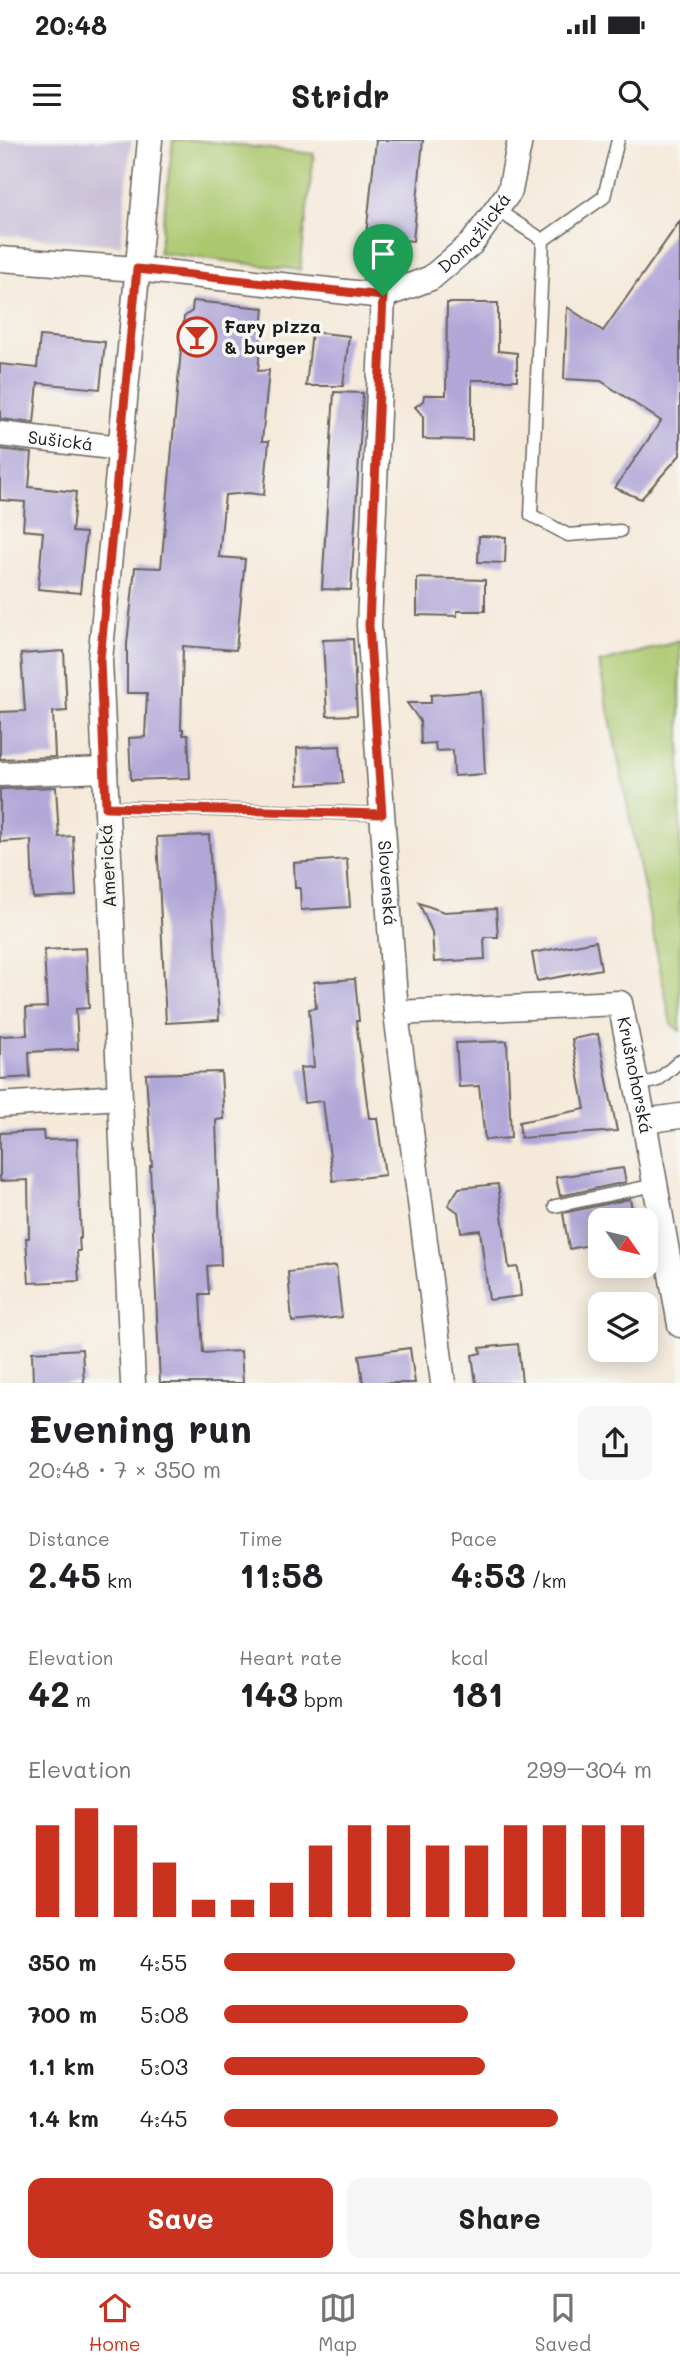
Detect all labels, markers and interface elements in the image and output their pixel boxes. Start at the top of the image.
text: 20:48 [35,8,107,42]
text: Stridr [291,74,389,116]
icon: menu [28,76,66,114]
icon: search [614,76,652,114]
street label: Domažlická [432,188,516,278]
pin [353,224,413,296]
icon: arrive [364,235,402,273]
place label: Fary pizza & burger [224,314,321,359]
bar icon: Fary pizza & burger [176,316,218,358]
street label: Sušická [27,424,95,456]
street label: Americká [93,824,121,909]
street label: Slovenská [373,839,403,927]
street label: Krušnohorská [612,1015,659,1135]
north arrow [588,1208,658,1278]
map controls [588,1208,658,1362]
button: layers [588,1292,658,1362]
text: Evening run [28,1403,252,1453]
button: share [578,1406,652,1480]
text: 20:48 · 7 × 350 m [28,1454,221,1484]
text: Distance [28,1526,110,1551]
text: Time [239,1526,283,1551]
text: Pace [451,1526,497,1551]
text: 2.45 [28,1551,101,1597]
text: 11:58 [239,1551,324,1597]
text: 4:53 [451,1551,525,1597]
text: km [101,1568,132,1593]
text: /km [525,1568,567,1593]
text: Elevation [28,1645,113,1670]
text: Heart rate [239,1645,342,1670]
text: kcal [451,1645,489,1670]
text: 42 [28,1670,70,1716]
text: 143 [239,1670,298,1716]
text: 181 [451,1670,503,1716]
text: m [70,1687,91,1712]
text: bpm [298,1687,343,1712]
text: Elevation [28,1754,131,1784]
text: 299–304 m [526,1754,652,1784]
text: 350 m [28,1947,97,1977]
text: 4:55 [140,1947,187,1977]
text: 700 m [28,1999,97,2029]
text: 5:08 [140,1999,189,2029]
text: 1.1 km [28,2051,94,2081]
text: 5:03 [140,2051,188,2081]
text: 1.4 km [28,2103,99,2133]
text: 4:45 [140,2103,188,2133]
button: Save [28,2178,333,2258]
button: Share [347,2178,652,2258]
tab: Home [89,2289,141,2356]
tab: Map [318,2289,357,2356]
tab: Saved [535,2289,591,2356]

